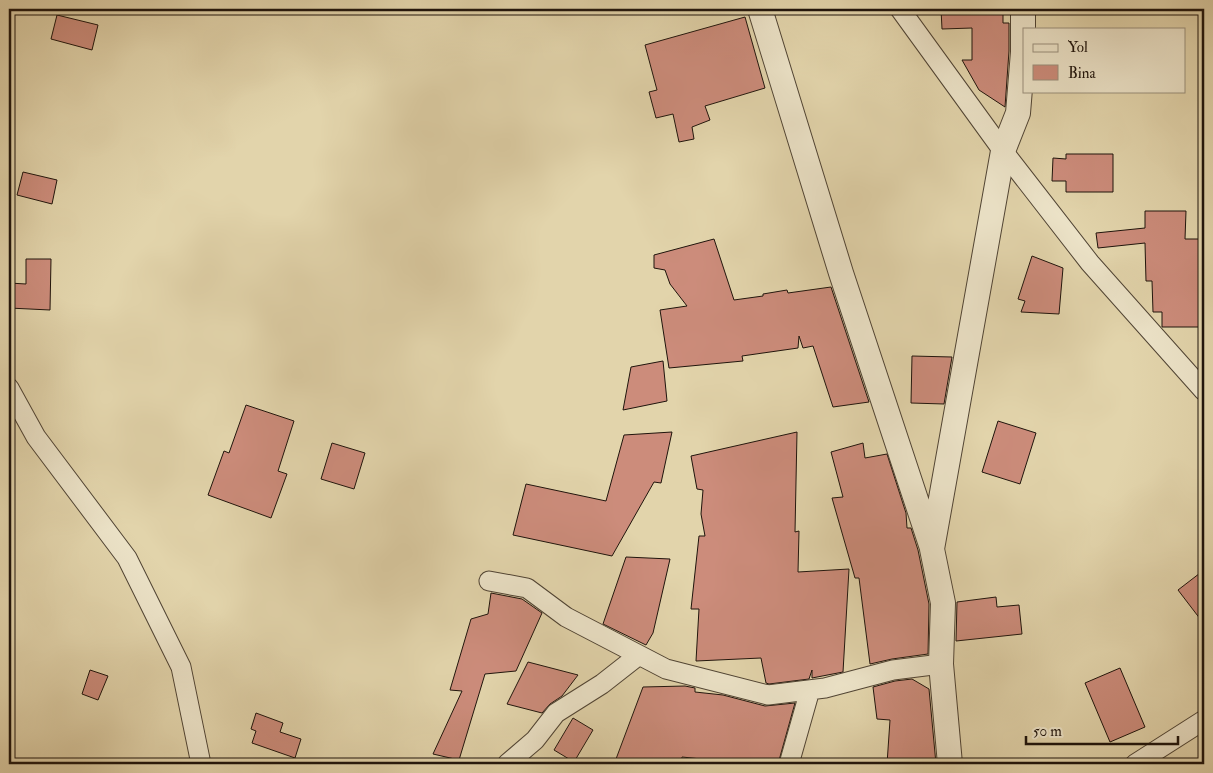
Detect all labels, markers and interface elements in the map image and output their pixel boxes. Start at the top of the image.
legend [1023,28,1186,92]
text: Yol [1068,38,1088,57]
text: Bina [1068,64,1096,83]
scale bar [1026,713,1178,745]
text: 50 m [1033,722,1062,741]

